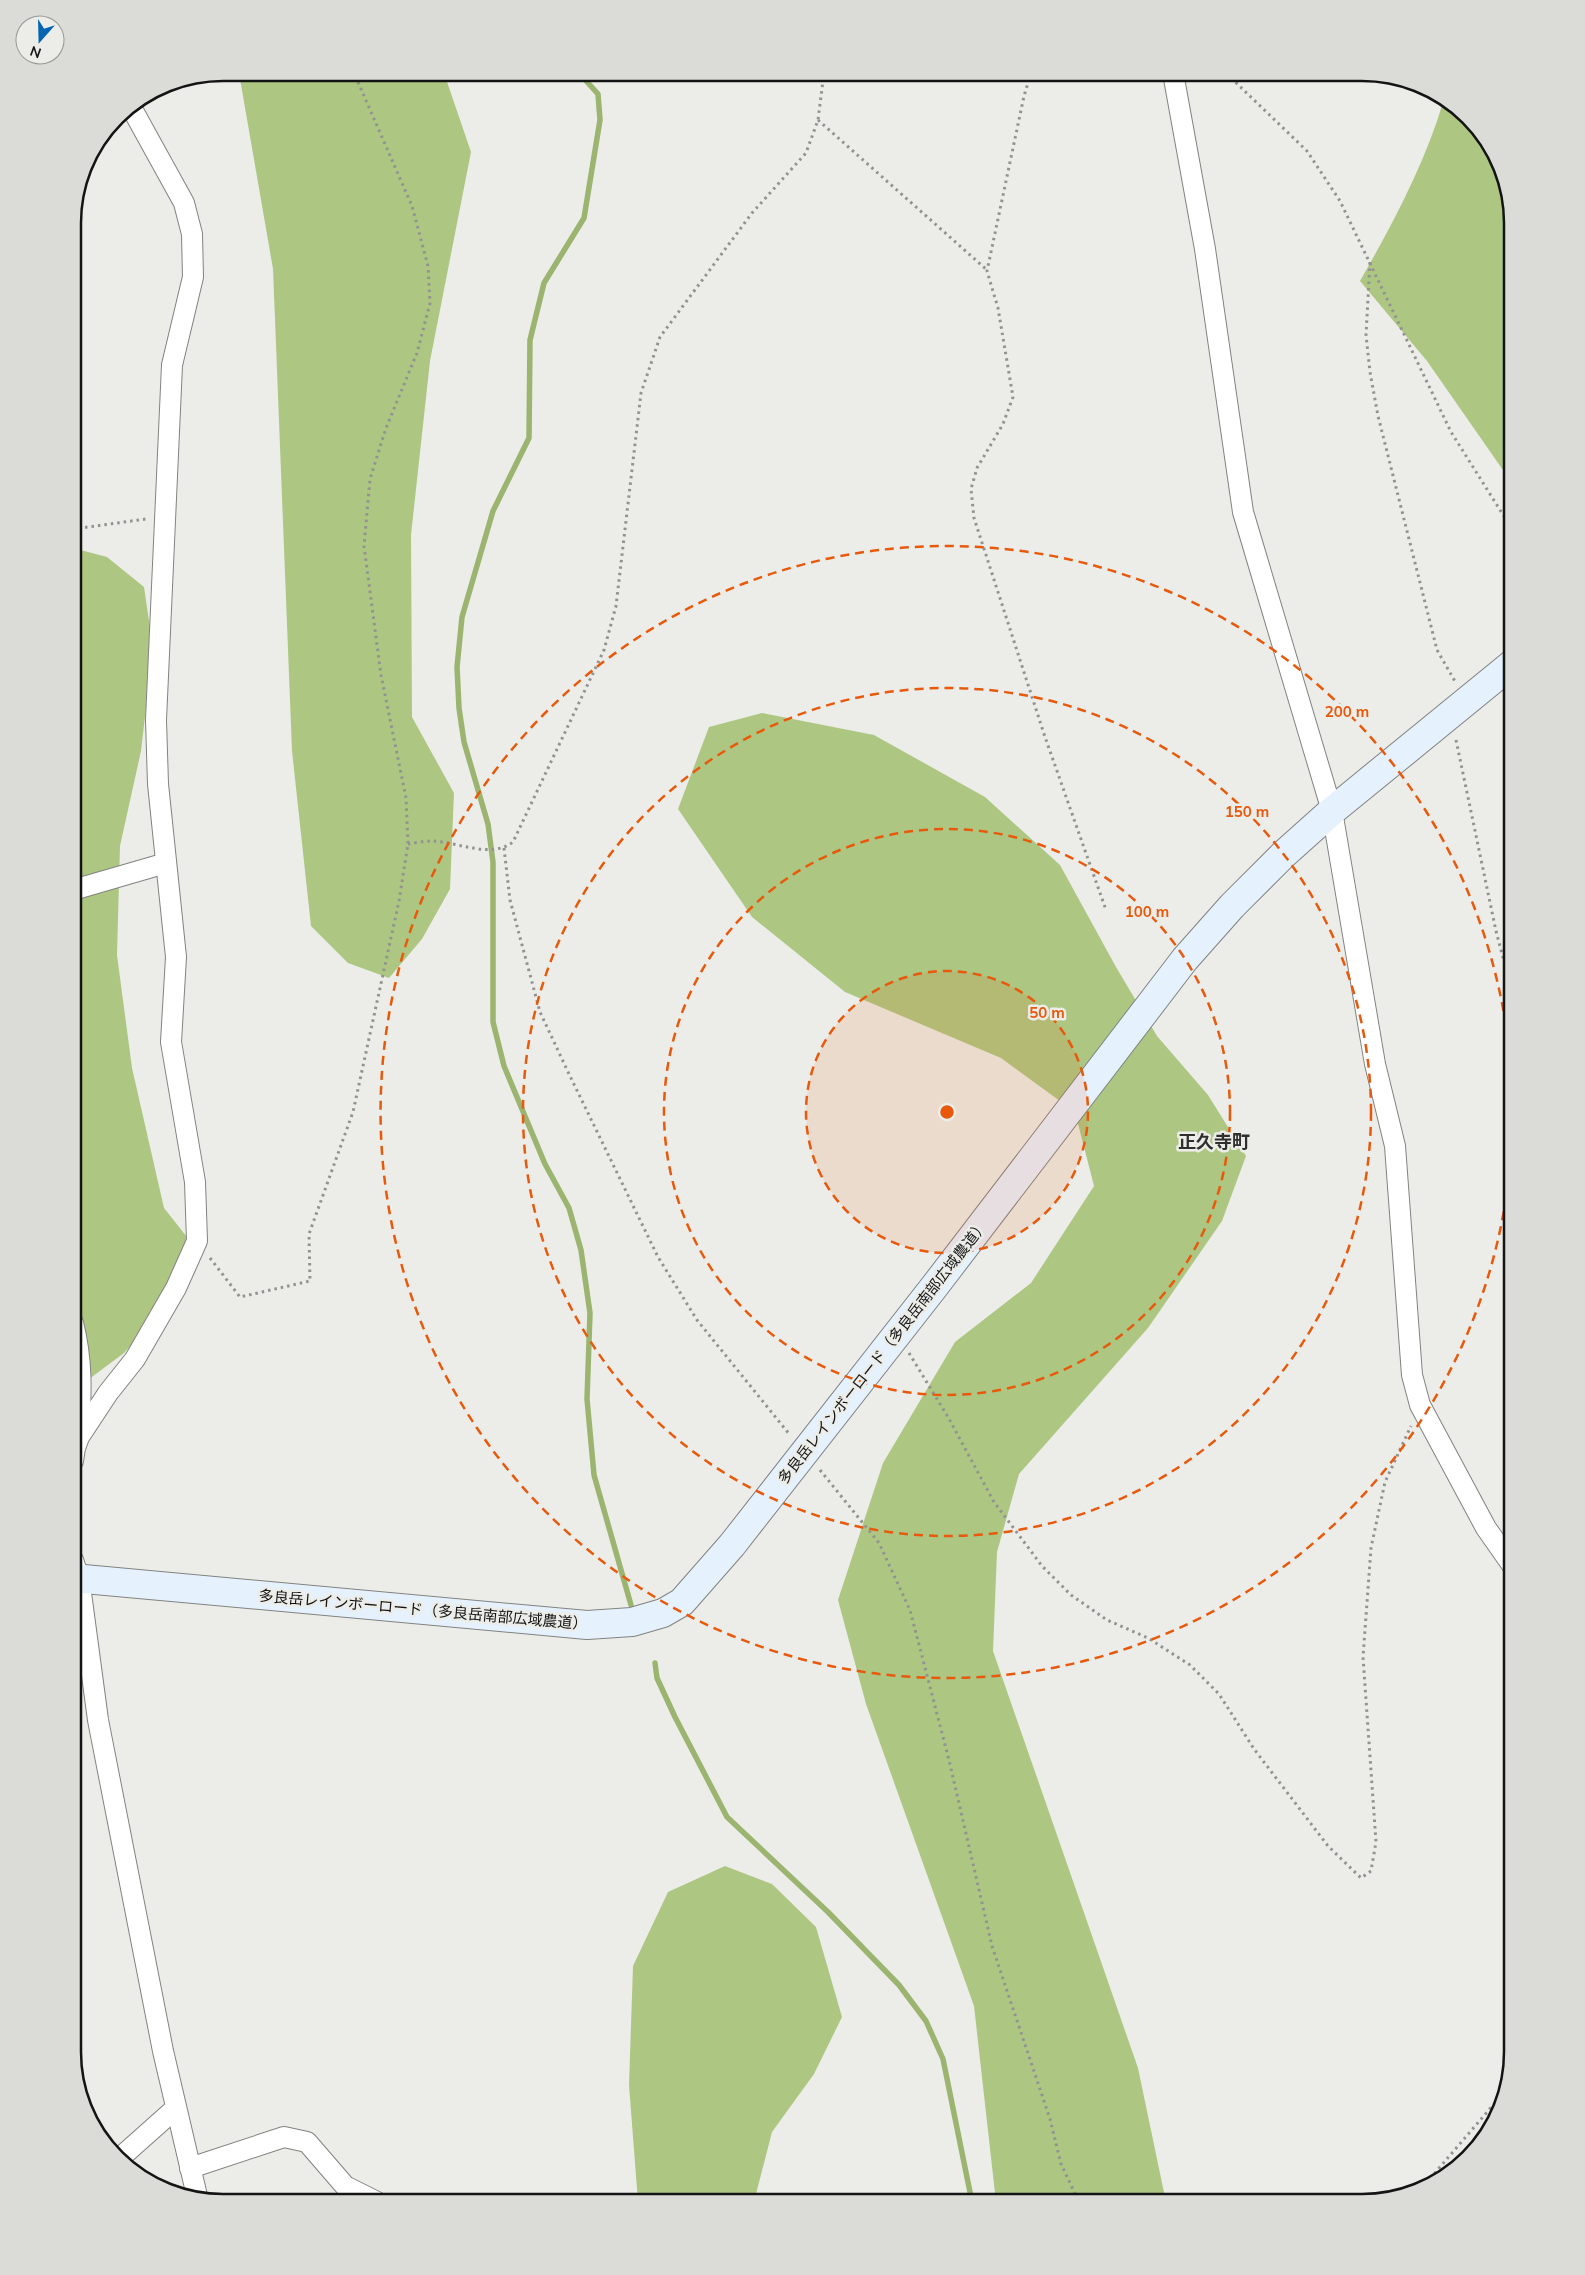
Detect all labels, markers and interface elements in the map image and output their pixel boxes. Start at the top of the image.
north arrow [15,15,65,65]
text: N [28,42,44,62]
text: 200 m [1325,702,1369,721]
text: 150 m [1225,802,1269,821]
text: 100 m [1125,902,1169,921]
text: 50 m [1029,1003,1065,1022]
centre of rings [938,1103,956,1121]
district label: 正久寺町 [1178,1130,1250,1153]
street label: 多良岳レインボーロード（多良岳南部広域農道） [774,1216,992,1488]
street label: 多良岳レインボーロード（多良岳南部広域農道） [258,1586,588,1633]

